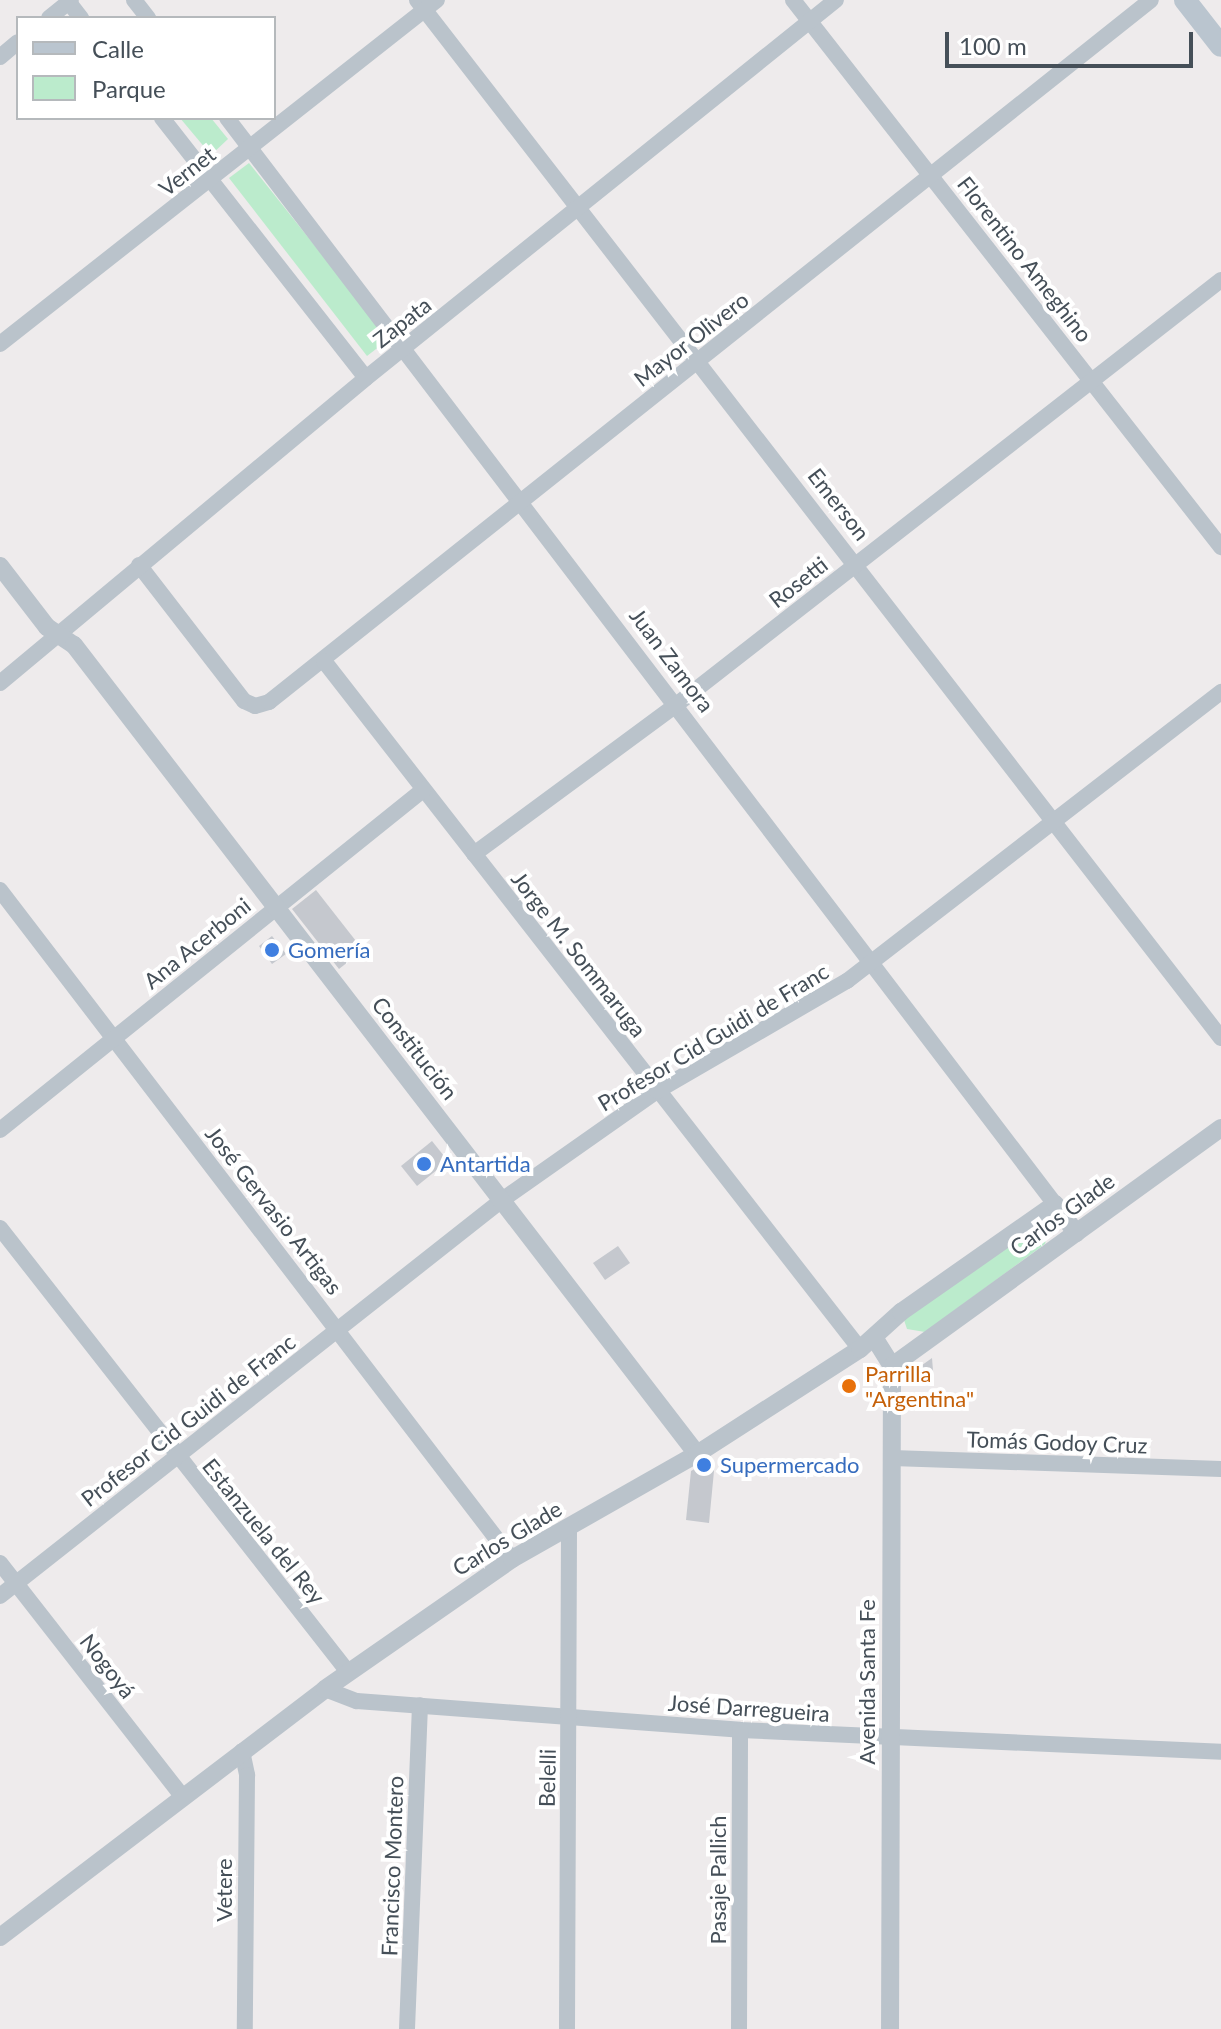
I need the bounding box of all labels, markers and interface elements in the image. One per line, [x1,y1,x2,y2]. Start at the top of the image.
legend [16,16,276,120]
scale bar [949,16,1197,66]
text: 100 m [959,31,1027,60]
text: Calle [92,34,144,63]
text: Parque [92,74,166,103]
street label: Vernet [153,141,221,201]
street label: Florentino Ameghino [952,171,1098,347]
street label: Mayor Olivero [628,286,754,392]
street label: Zapata [368,291,436,353]
street label: Emerson [803,463,875,545]
street label: Rosetti [763,551,833,613]
street label: Juan Zamora [624,603,720,717]
street label: Jorge M. Sommaruga [506,866,652,1042]
street label: Ana Acerboni [138,892,256,994]
place label: Gomería [288,937,370,963]
marker: Gomería [263,941,281,959]
street label: Profesor Cid Guidi de Franc [593,958,833,1116]
street label: Constitución [367,991,463,1105]
street label: José Gervasio Artigas [200,1120,348,1300]
place label: Antartida [440,1151,531,1177]
marker: Antartida [415,1155,433,1173]
street label: Carlos Glade [1005,1167,1119,1261]
street label: Profesor Cid Guidi de Franc [76,1328,300,1512]
place label: Parrilla "Argentina" [865,1360,974,1412]
marker: Parrilla "Argentina" [840,1377,858,1395]
street label: Tomás Godoy Cruz [966,1426,1148,1458]
place label: Supermercado [720,1452,859,1478]
street label: Estanzuela del Rey [197,1453,331,1609]
marker: Supermercado [695,1456,713,1474]
street label: Carlos Glade [448,1495,566,1581]
street label: Avenida Santa Fe [854,1599,880,1765]
street label: Nogoyá [75,1629,141,1703]
street label: José Darregueira [667,1689,831,1727]
street label: Belelli [533,1749,561,1807]
street label: Francisco Montero [376,1775,408,1957]
street label: Pasaje Pallich [705,1815,731,1945]
street label: Vetere [211,1858,237,1922]

